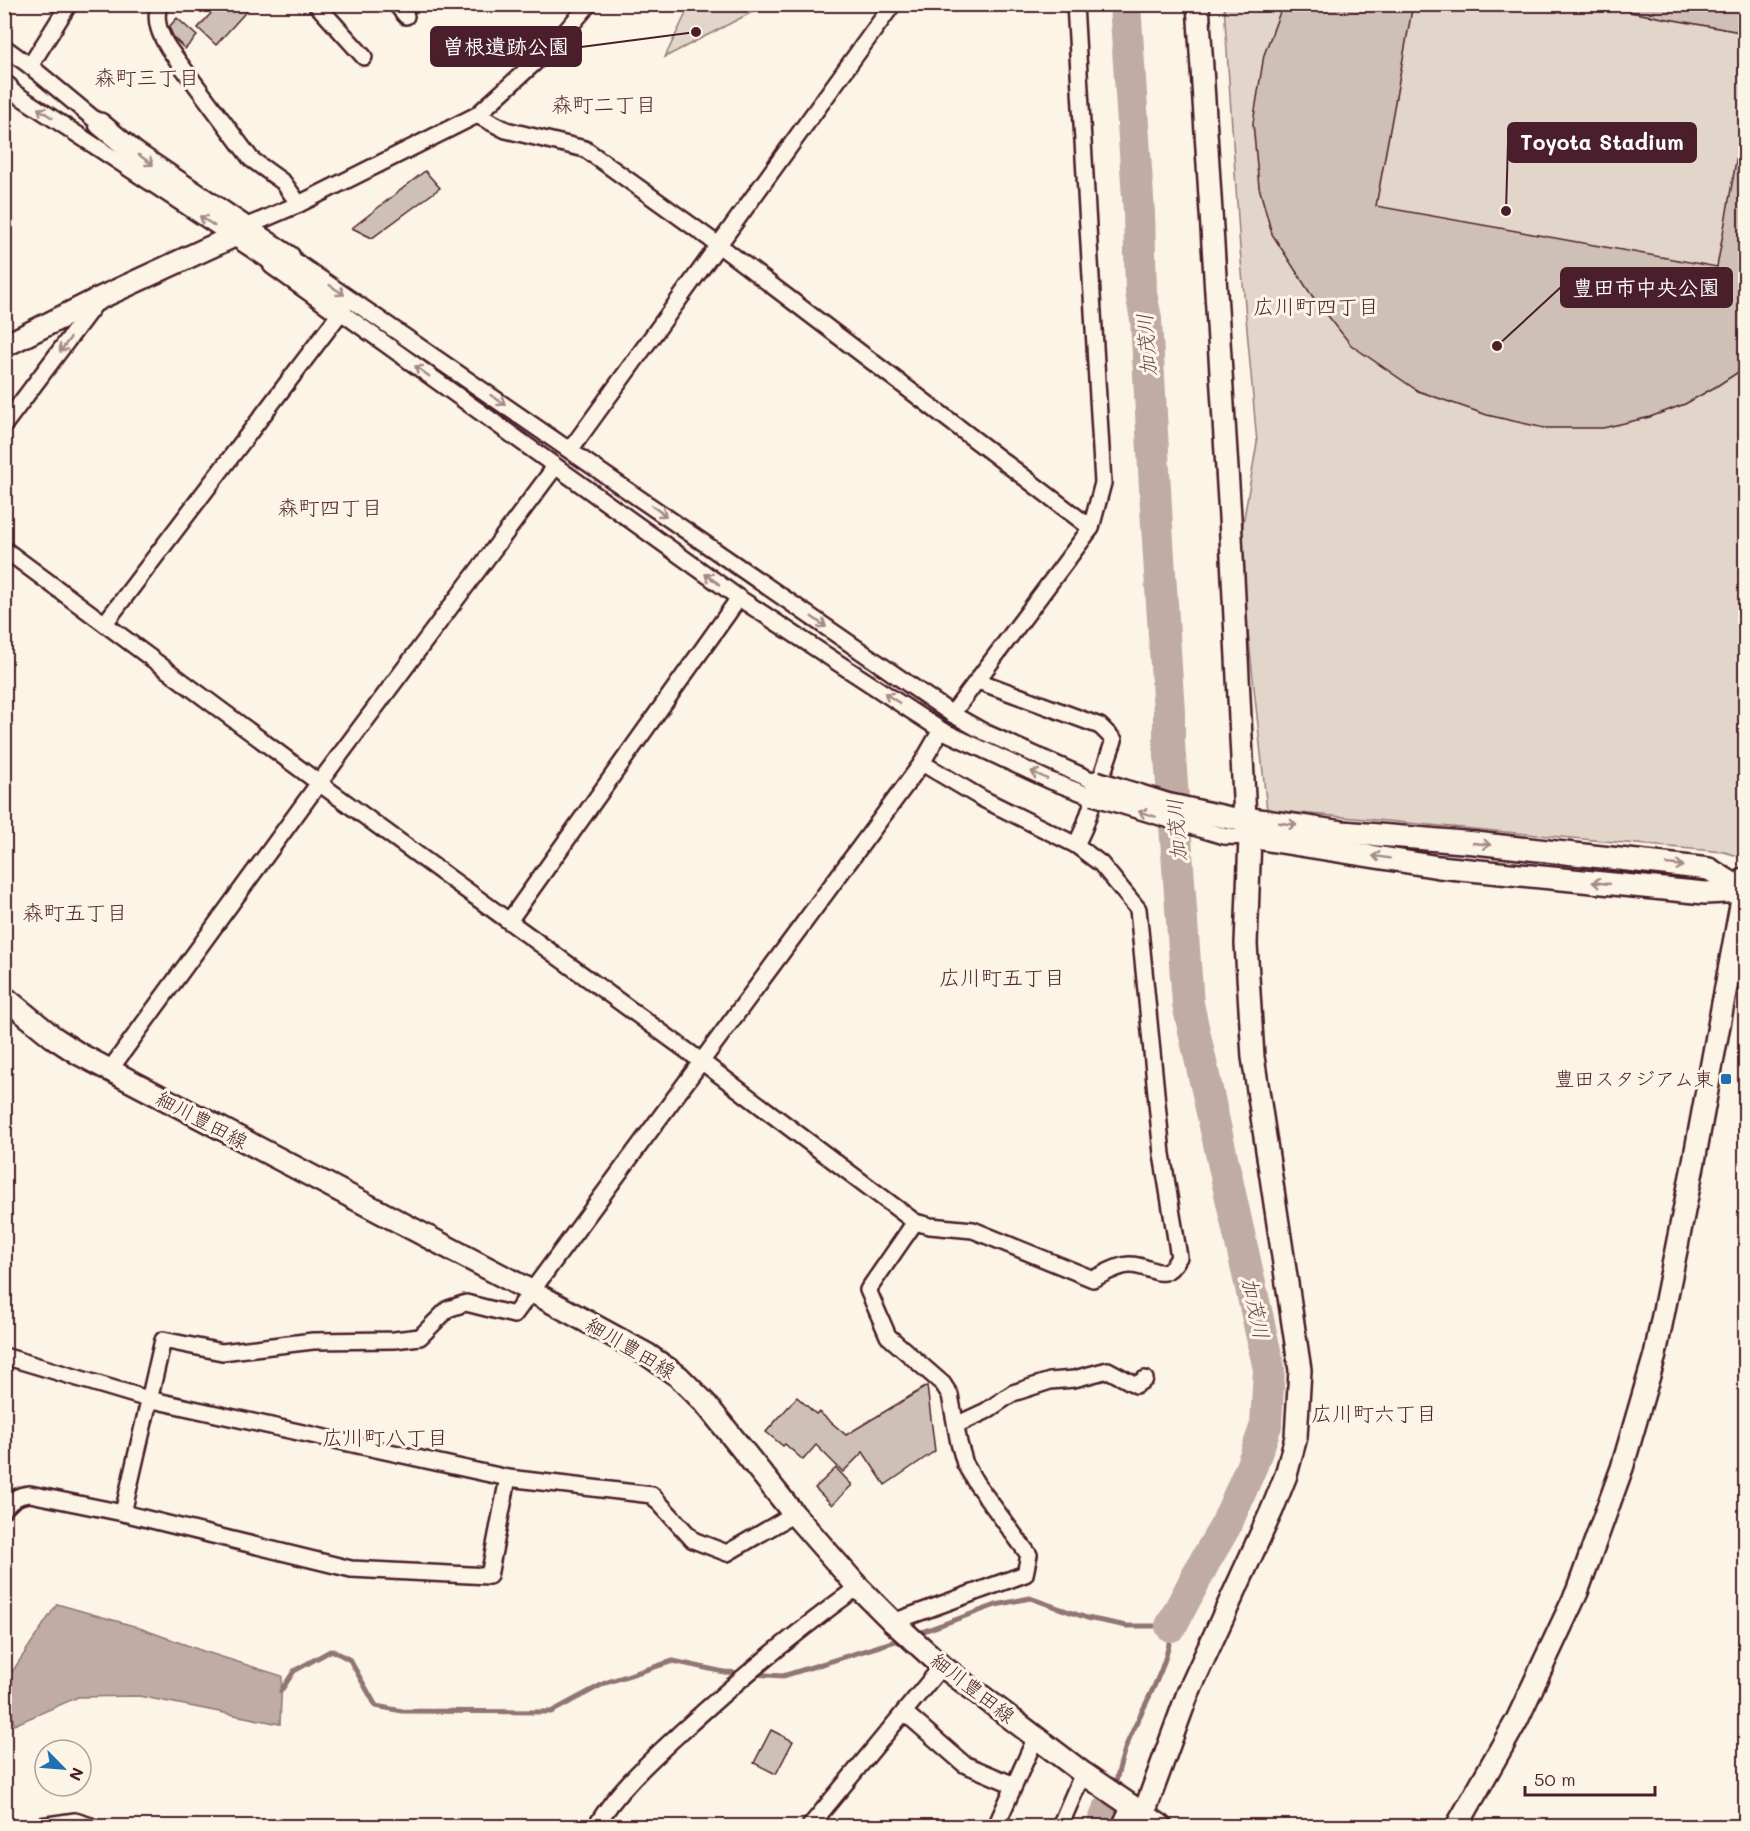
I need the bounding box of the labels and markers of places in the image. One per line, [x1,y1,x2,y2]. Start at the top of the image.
callout: 曽根遺跡公園 [431,27,581,66]
callout: Toyota Stadium [1508,123,1696,162]
callout: 豊田市中央公園 [1561,268,1732,307]
place label: 豊田スタジアム東 [1554,1065,1714,1091]
marker: 豊田スタジアム東 [1719,1072,1733,1086]

